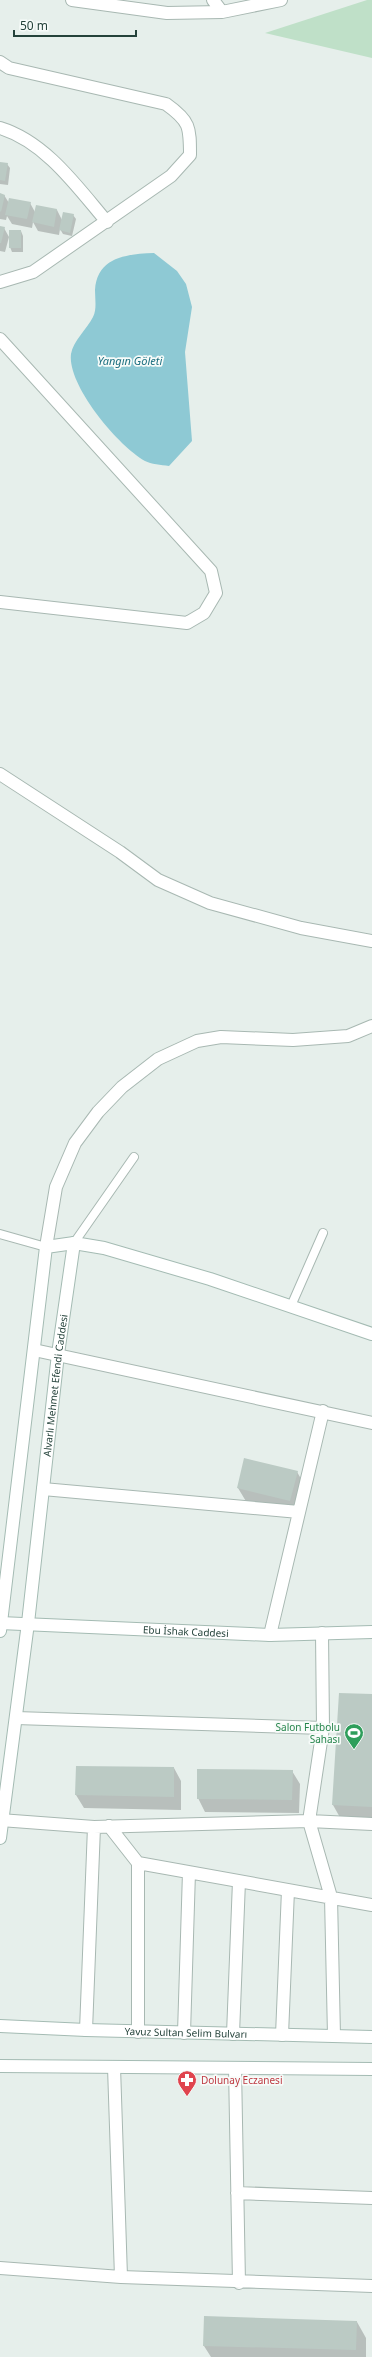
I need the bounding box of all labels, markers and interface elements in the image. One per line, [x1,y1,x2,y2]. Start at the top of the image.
scale bar [14,12,136,38]
text: 50 m [20,17,48,34]
water label: Yangın Göleti [98,353,162,368]
street label: Alvarlı Mehmet Efendi Caddesi [40,1313,71,1457]
street label: Ebu İshak Caddesi [143,1622,229,1640]
place label: Salon Futbolu Sahası [276,1720,340,1746]
sports icon: Salon Futbolu Sahası [343,1722,365,1750]
street label: Yavuz Sultan Selim Bulvarı [124,2024,247,2041]
pharmacy icon: Dolunay Eczanesi [176,2069,198,2097]
place label: Dolunay Eczanesi [201,2073,282,2087]

